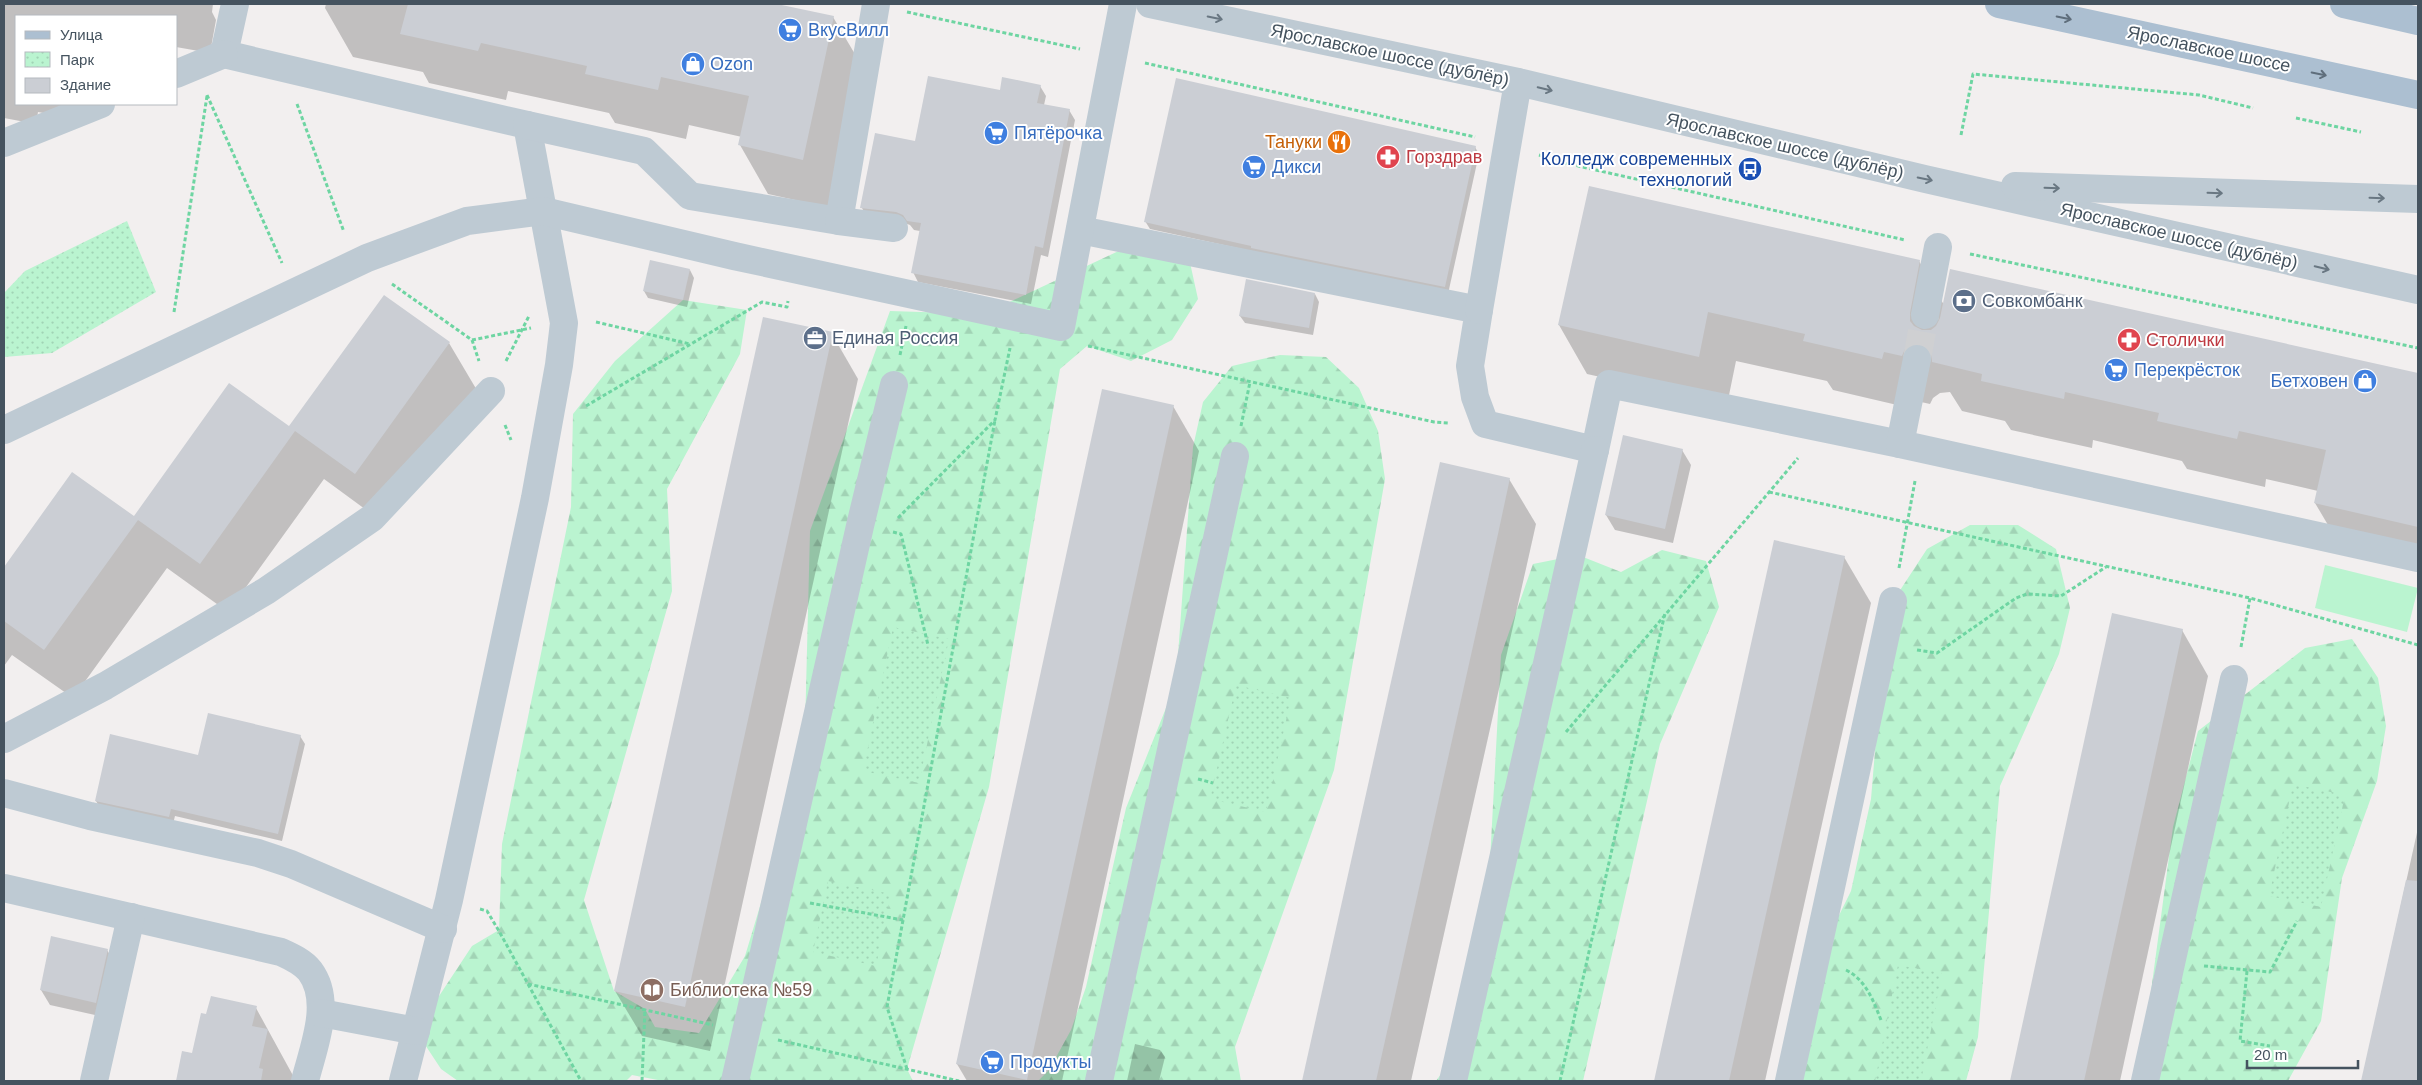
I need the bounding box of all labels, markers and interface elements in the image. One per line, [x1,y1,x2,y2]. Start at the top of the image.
one-way arrow [1207,13,1223,23]
one-way arrow [2055,14,2071,23]
legend [15,15,178,105]
supermarket icon: ВкусВилл [777,17,803,43]
place label: ВкусВилл [808,20,889,40]
street label: Ярославское шоссе (дублёр) [1269,20,1511,90]
street label: Ярославское шоссе [2126,22,2292,76]
text: Улица [60,26,103,43]
text: Парк [60,51,94,68]
shop icon: Ozon [680,51,706,77]
place label: Ozon [710,54,753,74]
one-way arrow [2310,69,2326,79]
text: Здание [60,76,111,93]
one-way arrow [1537,85,1553,94]
street label: Ярославское шоссе (дублёр) [1664,109,1906,183]
supermarket icon: Пятёрочка [983,120,1009,146]
place label: Пятёрочка [1014,123,1103,143]
restaurant icon: Тануки [1326,129,1352,155]
place label: Тануки [1265,132,1322,152]
pharmacy icon: Горздрав [1375,144,1401,170]
place label: Горздрав [1406,147,1482,167]
place label: Колледж современных технологий [1541,149,1732,190]
supermarket icon: Дикси [1241,154,1267,180]
bus stop icon: Колледж современных технологий [1737,156,1763,182]
place label: Дикси [1272,157,1321,177]
one-way arrow [1916,175,1932,184]
one-way arrow [2044,183,2060,192]
one-way arrow [2207,188,2223,197]
one-way arrow [2369,193,2385,202]
street label: Ярославское шоссе (дублёр) [2058,199,2300,273]
one-way arrow [2314,264,2330,273]
bank icon: Совкомбанк [1951,288,1977,314]
place label: Совкомбанк [1982,291,2083,311]
office icon: Единая Россия [802,325,828,351]
pharmacy icon: Столички [2116,327,2142,353]
place label: Единая Россия [832,328,958,348]
place label: Столички [2146,330,2225,350]
supermarket icon: Перекрёсток [2103,357,2129,383]
place label: Перекрёсток [2134,360,2240,380]
shop icon: Бетховен [2352,368,2378,394]
place label: Бетховен [2270,371,2348,391]
library icon: Библиотека №59 [639,977,665,1003]
place label: Библиотека №59 [670,980,812,1000]
scale bar [2247,1038,2358,1070]
text: 20 m [2254,1046,2287,1063]
supermarket icon: Продукты [979,1049,1005,1075]
place label: Продукты [1010,1052,1091,1072]

